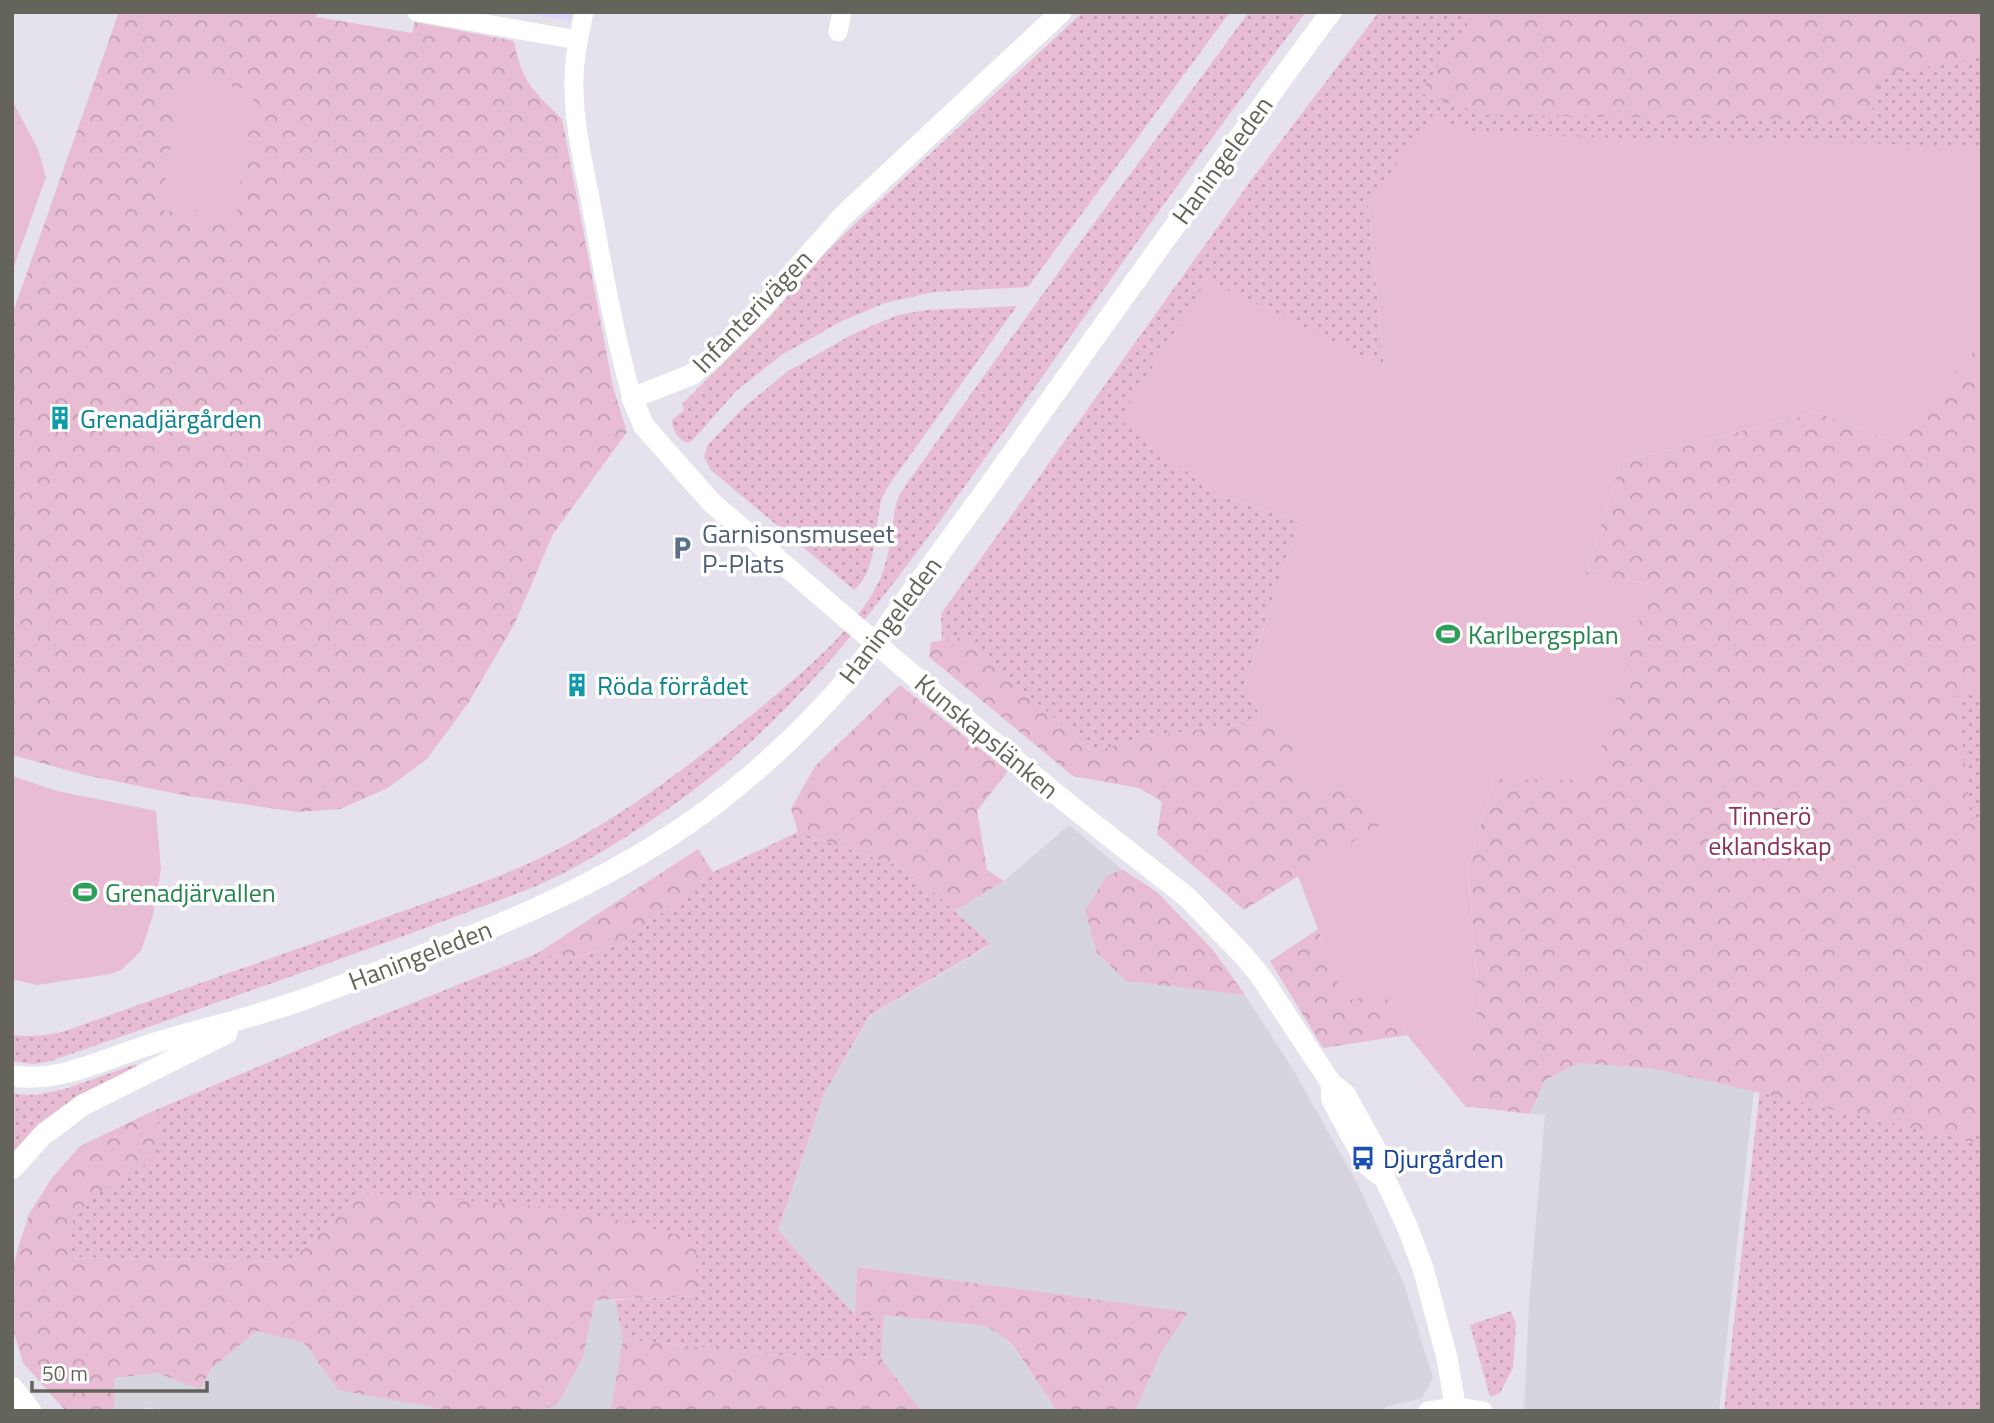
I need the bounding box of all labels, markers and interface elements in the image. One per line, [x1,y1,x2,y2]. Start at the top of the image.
street label: Haningeleden [1162,88,1282,232]
street label: Infanterivägen [683,240,821,382]
place label: Grenadjärgården [80,399,262,438]
building icon: Grenadjärgården [46,404,74,432]
place label: Garnisonsmuseet P-Plats [702,514,895,583]
parking icon: Garnisonsmuseet P-Plats [668,534,696,562]
street label: Haningeleden [829,548,951,692]
place label: Karlbergsplan [1468,615,1619,654]
sports icon: Karlbergsplan [1434,620,1462,648]
street label: Kunskapslänken [906,664,1068,808]
place label: Röda förrådet [597,666,748,705]
building icon: Röda förrådet [563,671,591,699]
park label: Tinnerö eklandskap [1708,796,1832,865]
place label: Grenadjärvallen [105,873,276,912]
sports icon: Grenadjärvallen [71,878,99,906]
street label: Haningeleden [343,910,497,1000]
place label: Djurgården [1383,1139,1504,1178]
bus stop icon: Djurgården [1349,1144,1377,1172]
scale bar [32,1350,206,1394]
text: 50 m [42,1357,88,1389]

